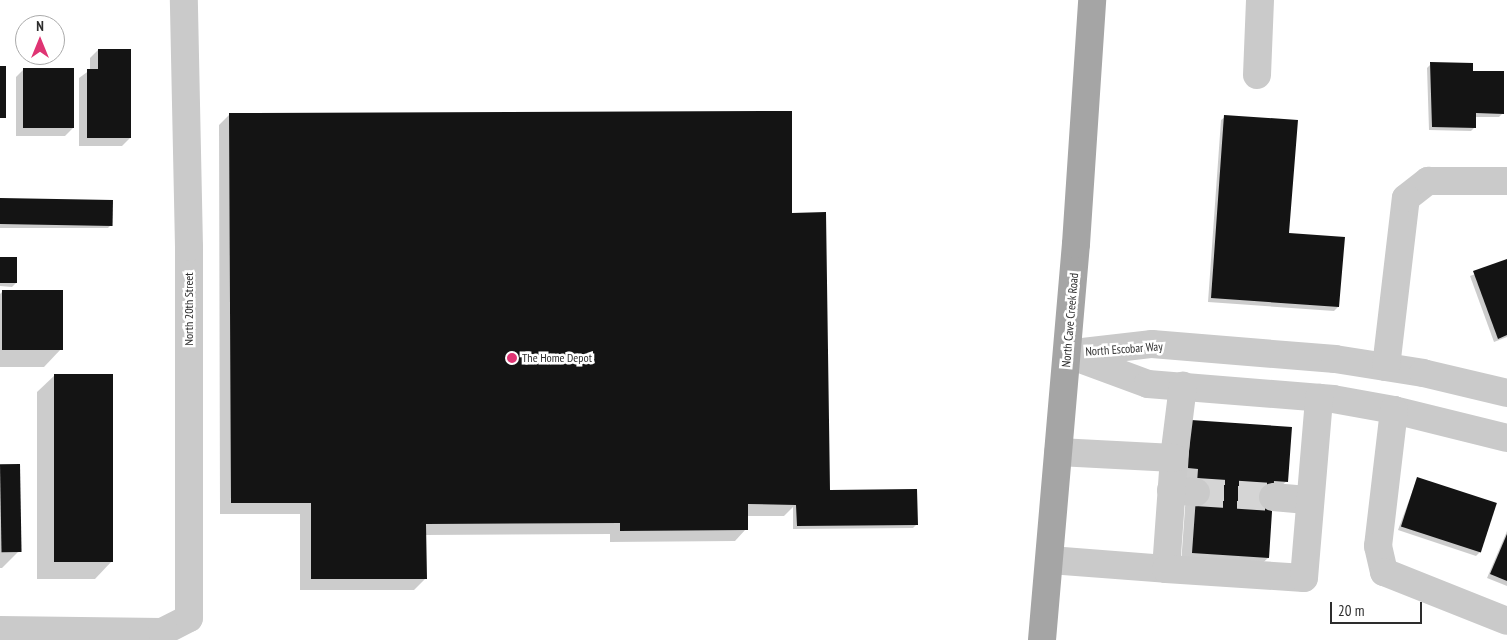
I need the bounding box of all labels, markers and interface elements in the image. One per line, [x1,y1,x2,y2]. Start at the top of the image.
north arrow [15,15,65,65]
text: N [36,17,44,35]
street label: North 20th Street [182,272,196,346]
street label: North Cave Creek Road [1059,272,1081,368]
street label: North Escobar Way [1085,339,1163,359]
place label: The Home Depot [522,351,592,365]
marker: The Home Depot [506,352,518,364]
scale bar [1332,592,1424,624]
text: 20 m [1338,601,1364,620]

